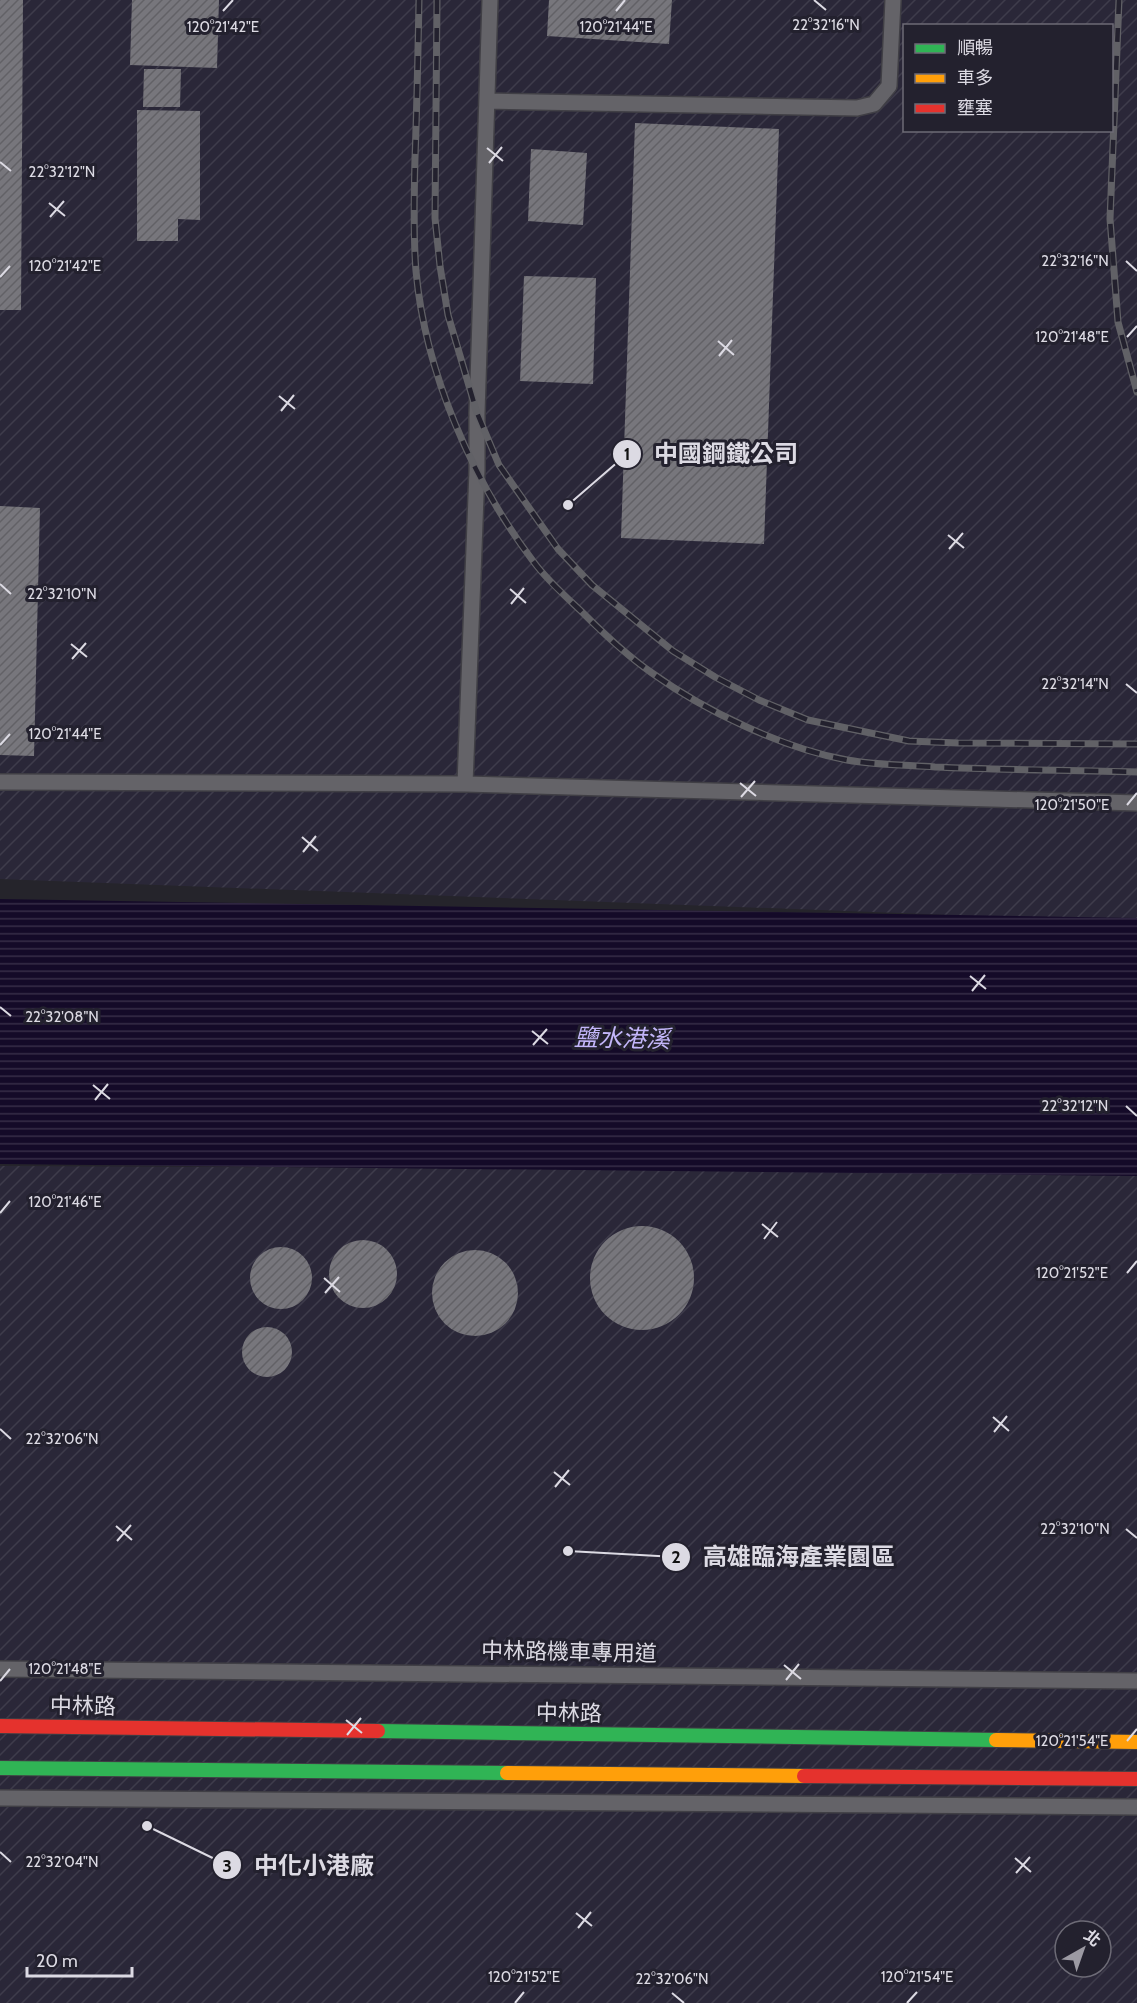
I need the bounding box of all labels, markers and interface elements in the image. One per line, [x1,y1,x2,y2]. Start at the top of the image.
text: 22°32'16"N [792,16,860,34]
text: 120°21'42"E [187,18,259,36]
text: 120°21'44"E [580,18,652,36]
legend [903,24,1113,132]
text: 順暢 [957,37,993,59]
text: 車多 [957,67,993,89]
text: 壅塞 [957,97,993,119]
text: 22°32'12"N [29,163,95,181]
text: 22°32'16"N [1041,252,1109,270]
text: 120°21'42"E [29,257,101,275]
text: 120°21'48"E [1035,328,1109,346]
callout: 中國鋼鐵公司 [612,433,810,475]
text: 中國鋼鐵公司 [654,439,798,468]
text: 1 [624,443,630,465]
text: 22°32'10"N [27,585,97,603]
text: 22°32'14"N [1041,675,1109,693]
text: 120°21'44"E [29,725,101,743]
text: 120°21'50"E [1035,796,1109,814]
text: 22°32'08"N [25,1008,99,1026]
water label: 鹽水港溪 [574,1023,673,1053]
text: 22°32'12"N [1042,1097,1108,1115]
text: 120°21'46"E [29,1193,101,1211]
text: 120°21'52"E [1036,1264,1108,1282]
text: 22°32'06"N [25,1430,99,1448]
text: 22°32'10"N [1040,1520,1110,1538]
callout: 高雄臨海產業園區 [661,1536,907,1578]
text: 高雄臨海產業園區 [703,1542,895,1571]
text: 2 [671,1546,681,1568]
street label: 中林路機車專用道 [481,1637,657,1667]
text: 120°21'48"E [28,1660,102,1678]
street label: 中林路 [50,1692,116,1720]
street label: 中林路 [536,1699,602,1727]
text: 120°21'54"E [1036,1732,1108,1750]
callout: 中化小港廠 [212,1844,386,1886]
text: 中化小港廠 [254,1851,374,1880]
text: 22°32'04"N [26,1853,99,1871]
text: 3 [222,1855,232,1877]
north arrow [1053,1919,1113,1979]
text: 北 [1080,1925,1105,1950]
scale bar [27,1940,132,1978]
text: 20 m [36,1950,78,1972]
text: 120°21'52"E [488,1968,560,1986]
text: 120°21'54"E [881,1968,953,1986]
text: 22°32'06"N [635,1970,709,1988]

